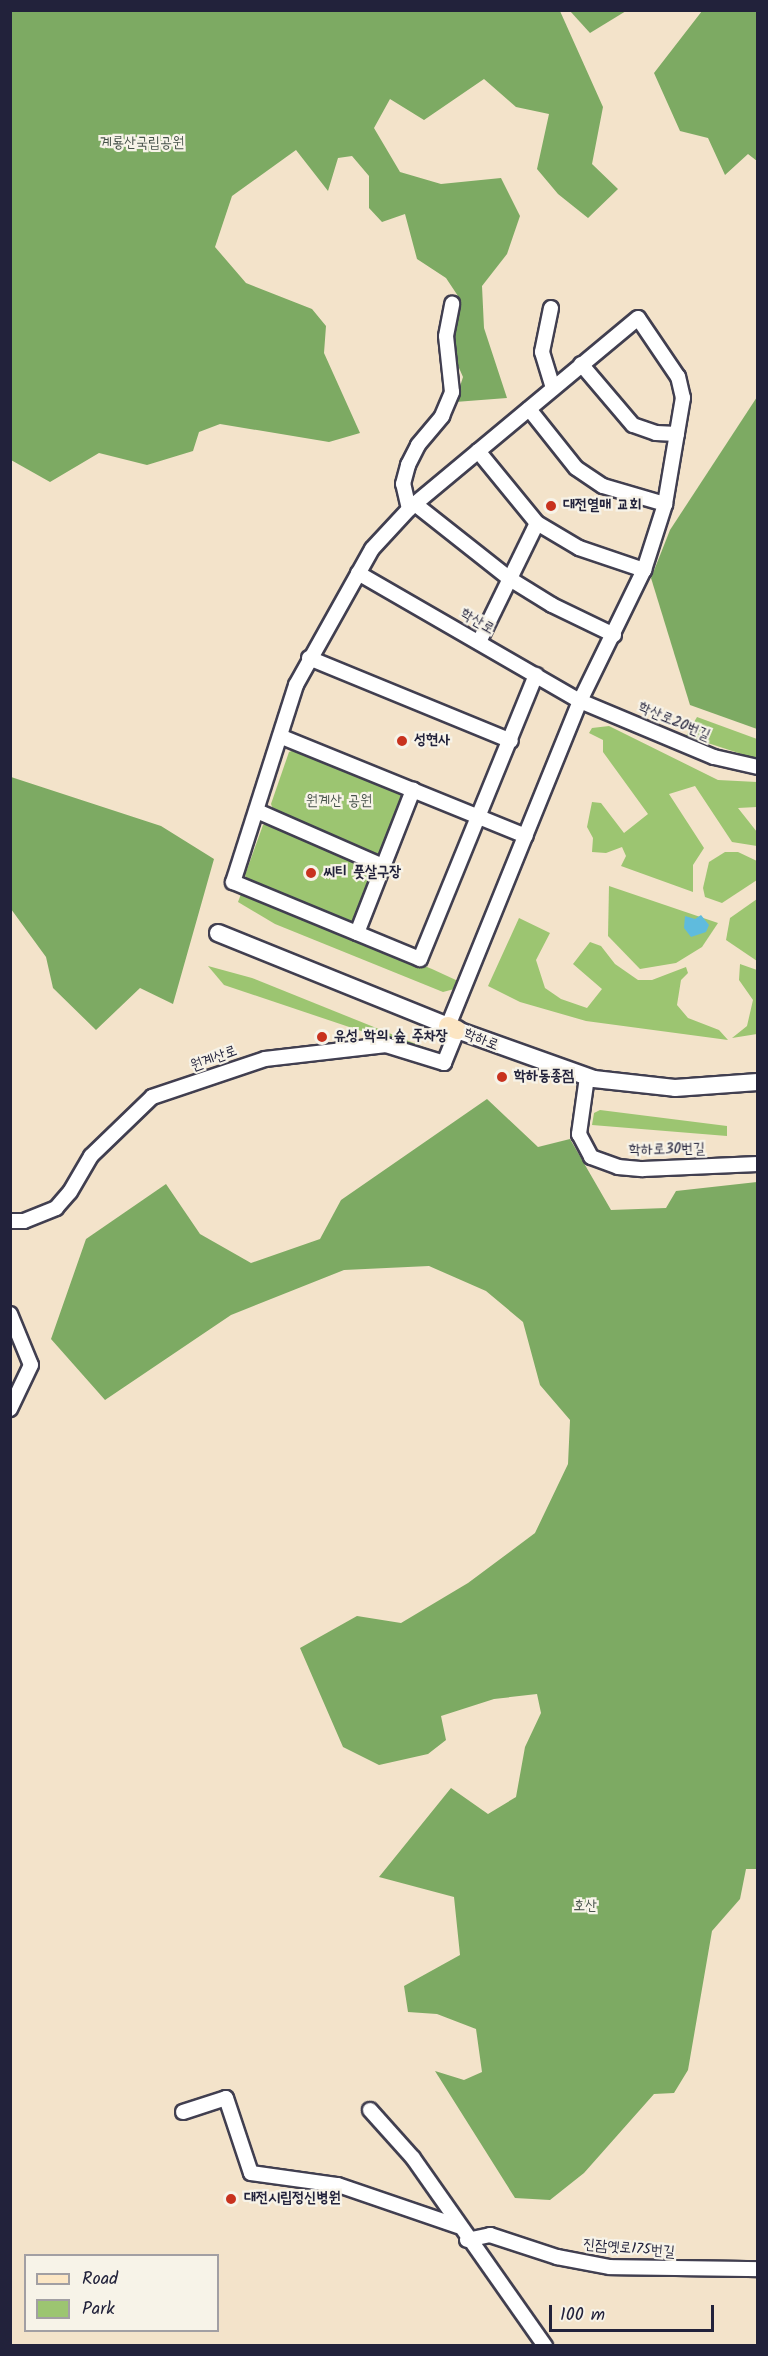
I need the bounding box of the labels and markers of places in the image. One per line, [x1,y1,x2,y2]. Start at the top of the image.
place label: 대전열매 교회 [563,497,641,515]
marker: 대전열매 교회 [544,499,558,513]
place label: 성현사 [414,732,450,750]
marker: 성현사 [395,734,409,748]
place label: 씨티 풋살구장 [323,864,401,882]
marker: 씨티 풋살구장 [304,866,318,880]
place label: 유성 학의 숲 주차장 [334,1028,448,1046]
marker: 유성 학의 숲 주차장 [315,1030,329,1044]
place label: 학하동종점 [514,1068,574,1086]
marker: 학하동종점 [495,1070,509,1084]
marker: 대전시립정신병원 [222,2190,240,2208]
place label: 대전시립정신병원 [244,2190,341,2208]

